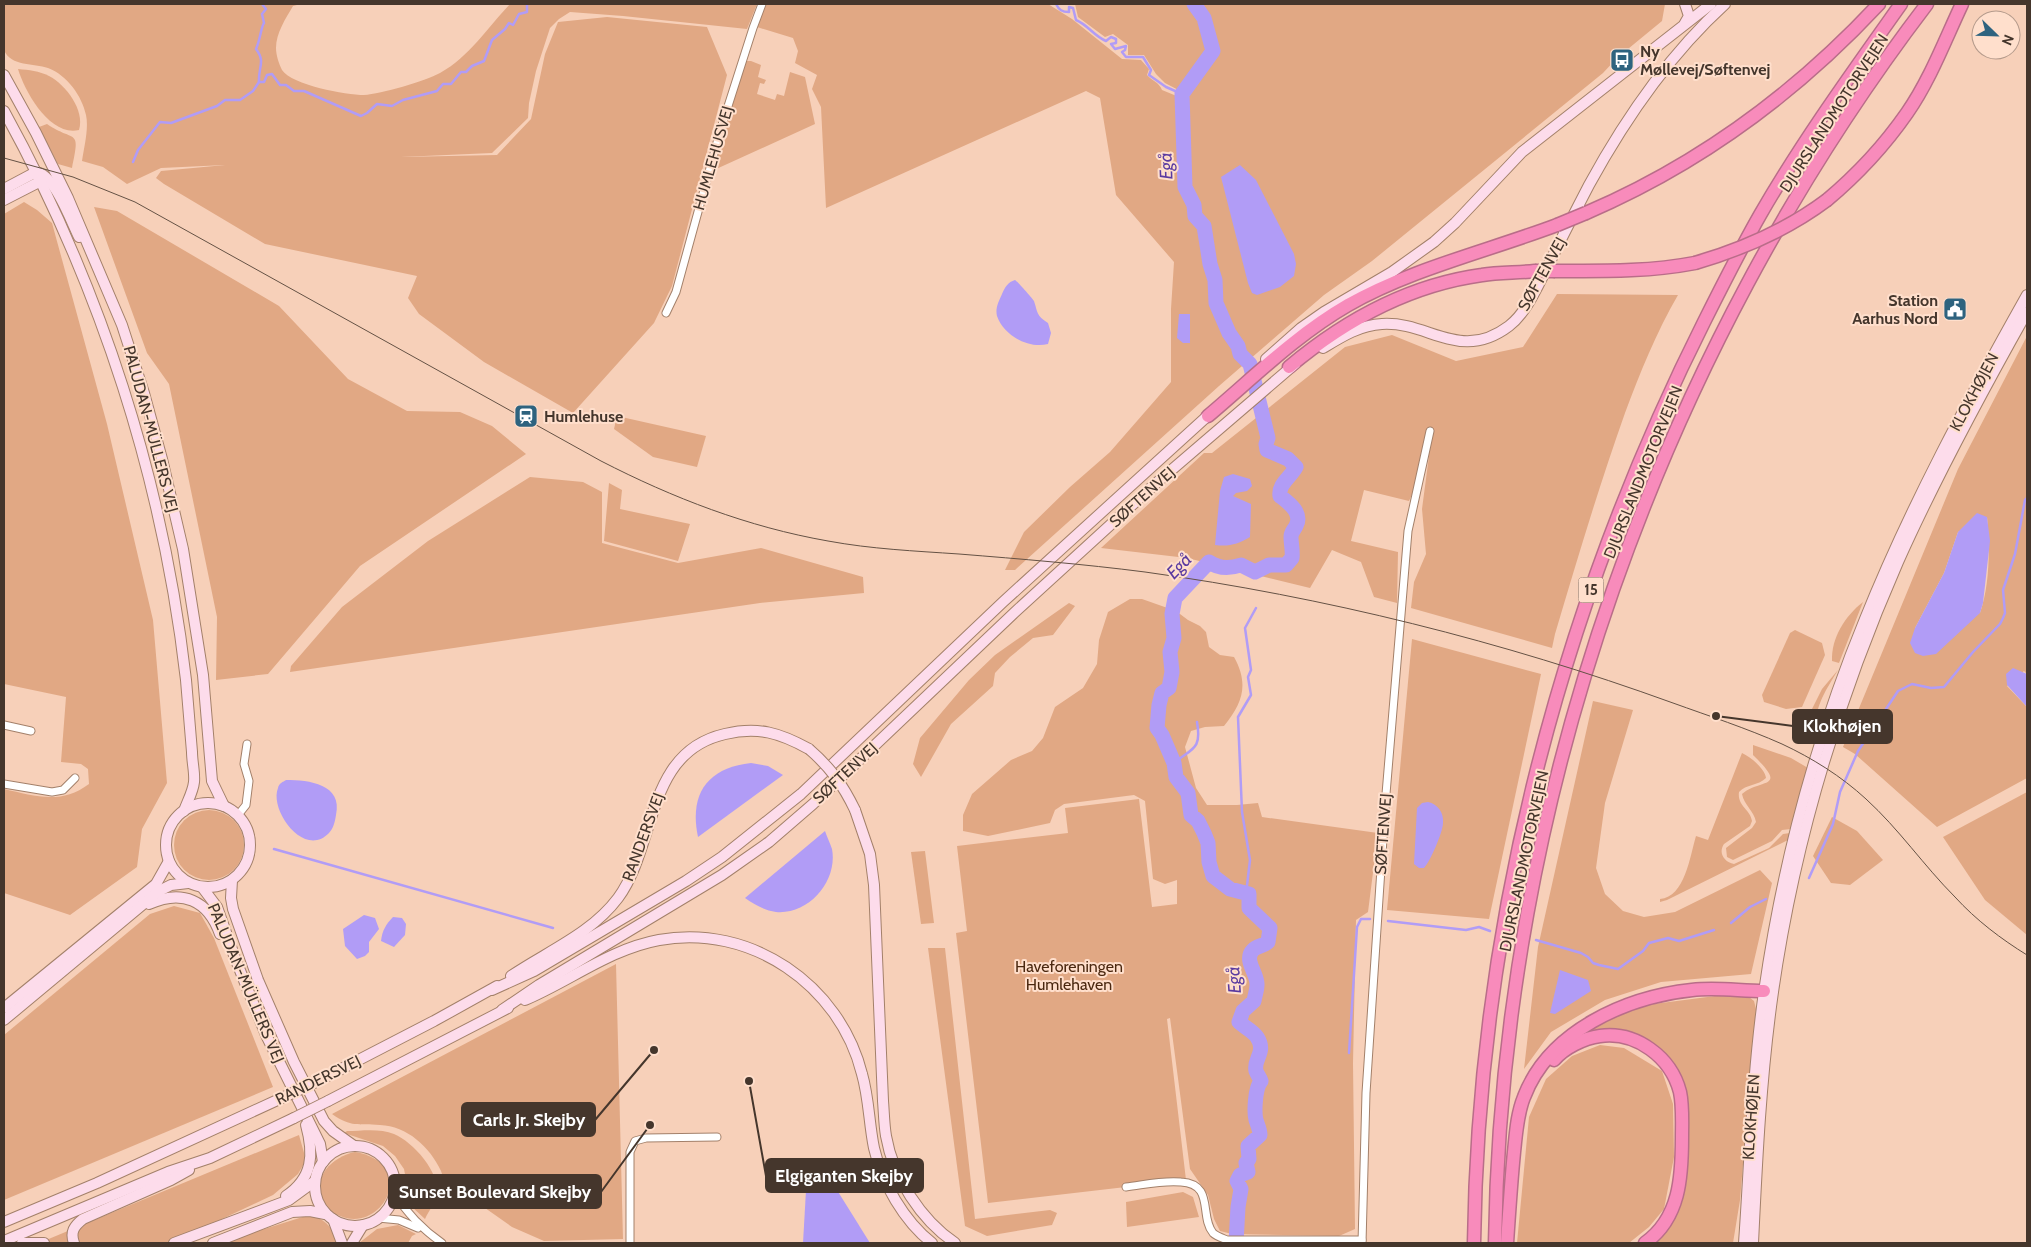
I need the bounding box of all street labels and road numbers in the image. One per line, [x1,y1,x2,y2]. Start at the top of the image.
street label: DJURSLANDMOTORVEJEN [1776,30,1892,196]
street label: HUMLEHUSVEJ [689,104,737,212]
street label: SØFTENVEJ [1514,234,1570,314]
street label: PALUDAN-MÜLLERS VEJ [120,344,182,514]
street label: KLOKHØJEN [1945,350,2003,434]
street label: DJURSLANDMOTORVEJEN [1600,383,1686,561]
street label: SØFTENVEJ [1105,463,1179,531]
road number: 15 [1578,578,1604,602]
street label: SØFTENVEJ [809,738,881,808]
street label: DJURSLANDMOTORVEJEN [1496,769,1552,953]
street label: RANDERSVEJ [618,790,668,884]
street label: SØFTENVEJ [1371,793,1395,875]
street label: PALUDAN-MÜLLERS VEJ [204,900,288,1066]
street label: RANDERSVEJ [272,1051,364,1109]
street label: KLOKHØJEN [1739,1073,1763,1161]

